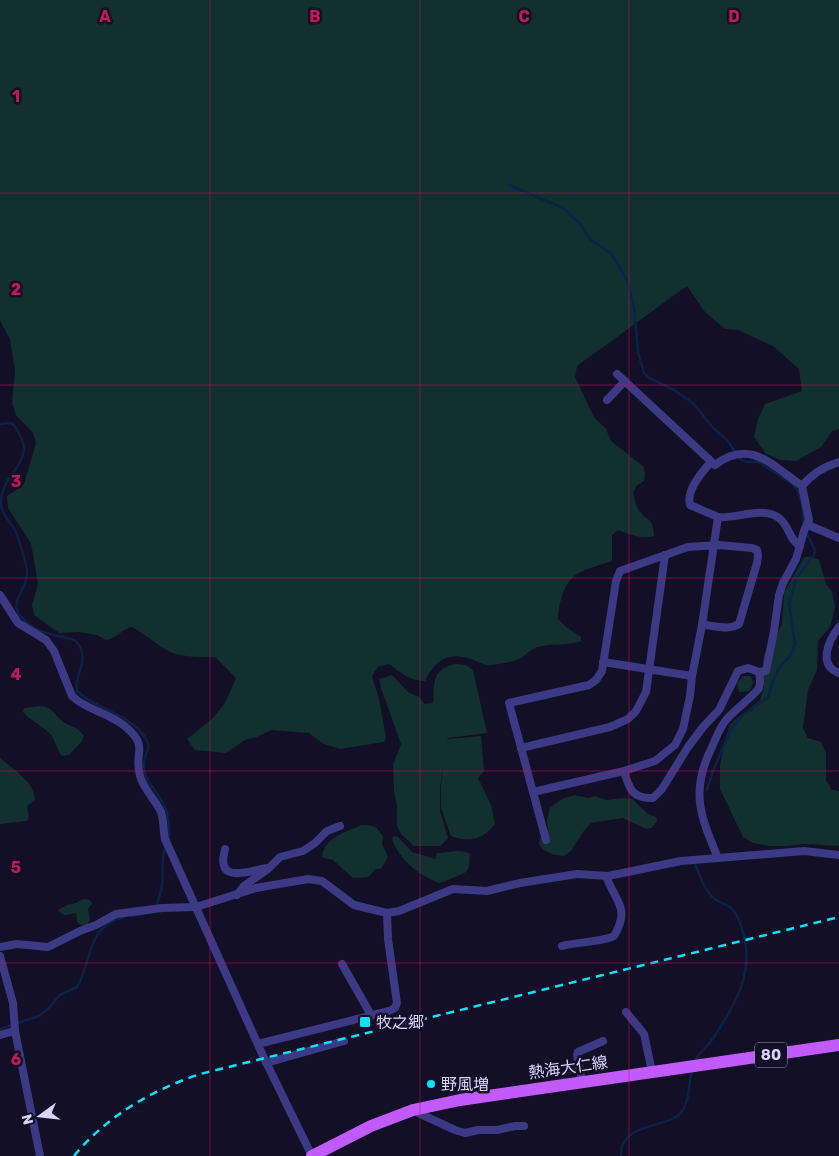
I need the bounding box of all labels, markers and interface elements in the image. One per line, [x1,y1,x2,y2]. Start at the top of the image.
text: A [99,7,111,26]
text: B [309,7,321,26]
text: C [518,7,530,26]
text: D [728,7,740,26]
text: 1 [12,87,20,106]
text: 2 [11,280,21,299]
text: 3 [11,472,21,491]
text: 4 [11,665,22,684]
text: 5 [11,858,21,877]
place label: 牧之郷 [376,1013,424,1032]
marker: 牧之郷 [358,1015,372,1029]
road number: 80 [755,1042,787,1068]
text: 6 [11,1050,21,1069]
street label: 熱海大仁線 [527,1053,609,1082]
place label: 野風増 [441,1075,489,1094]
marker: 野風増 [425,1078,437,1090]
north arrow [15,1091,65,1141]
text: N [18,1112,37,1126]

